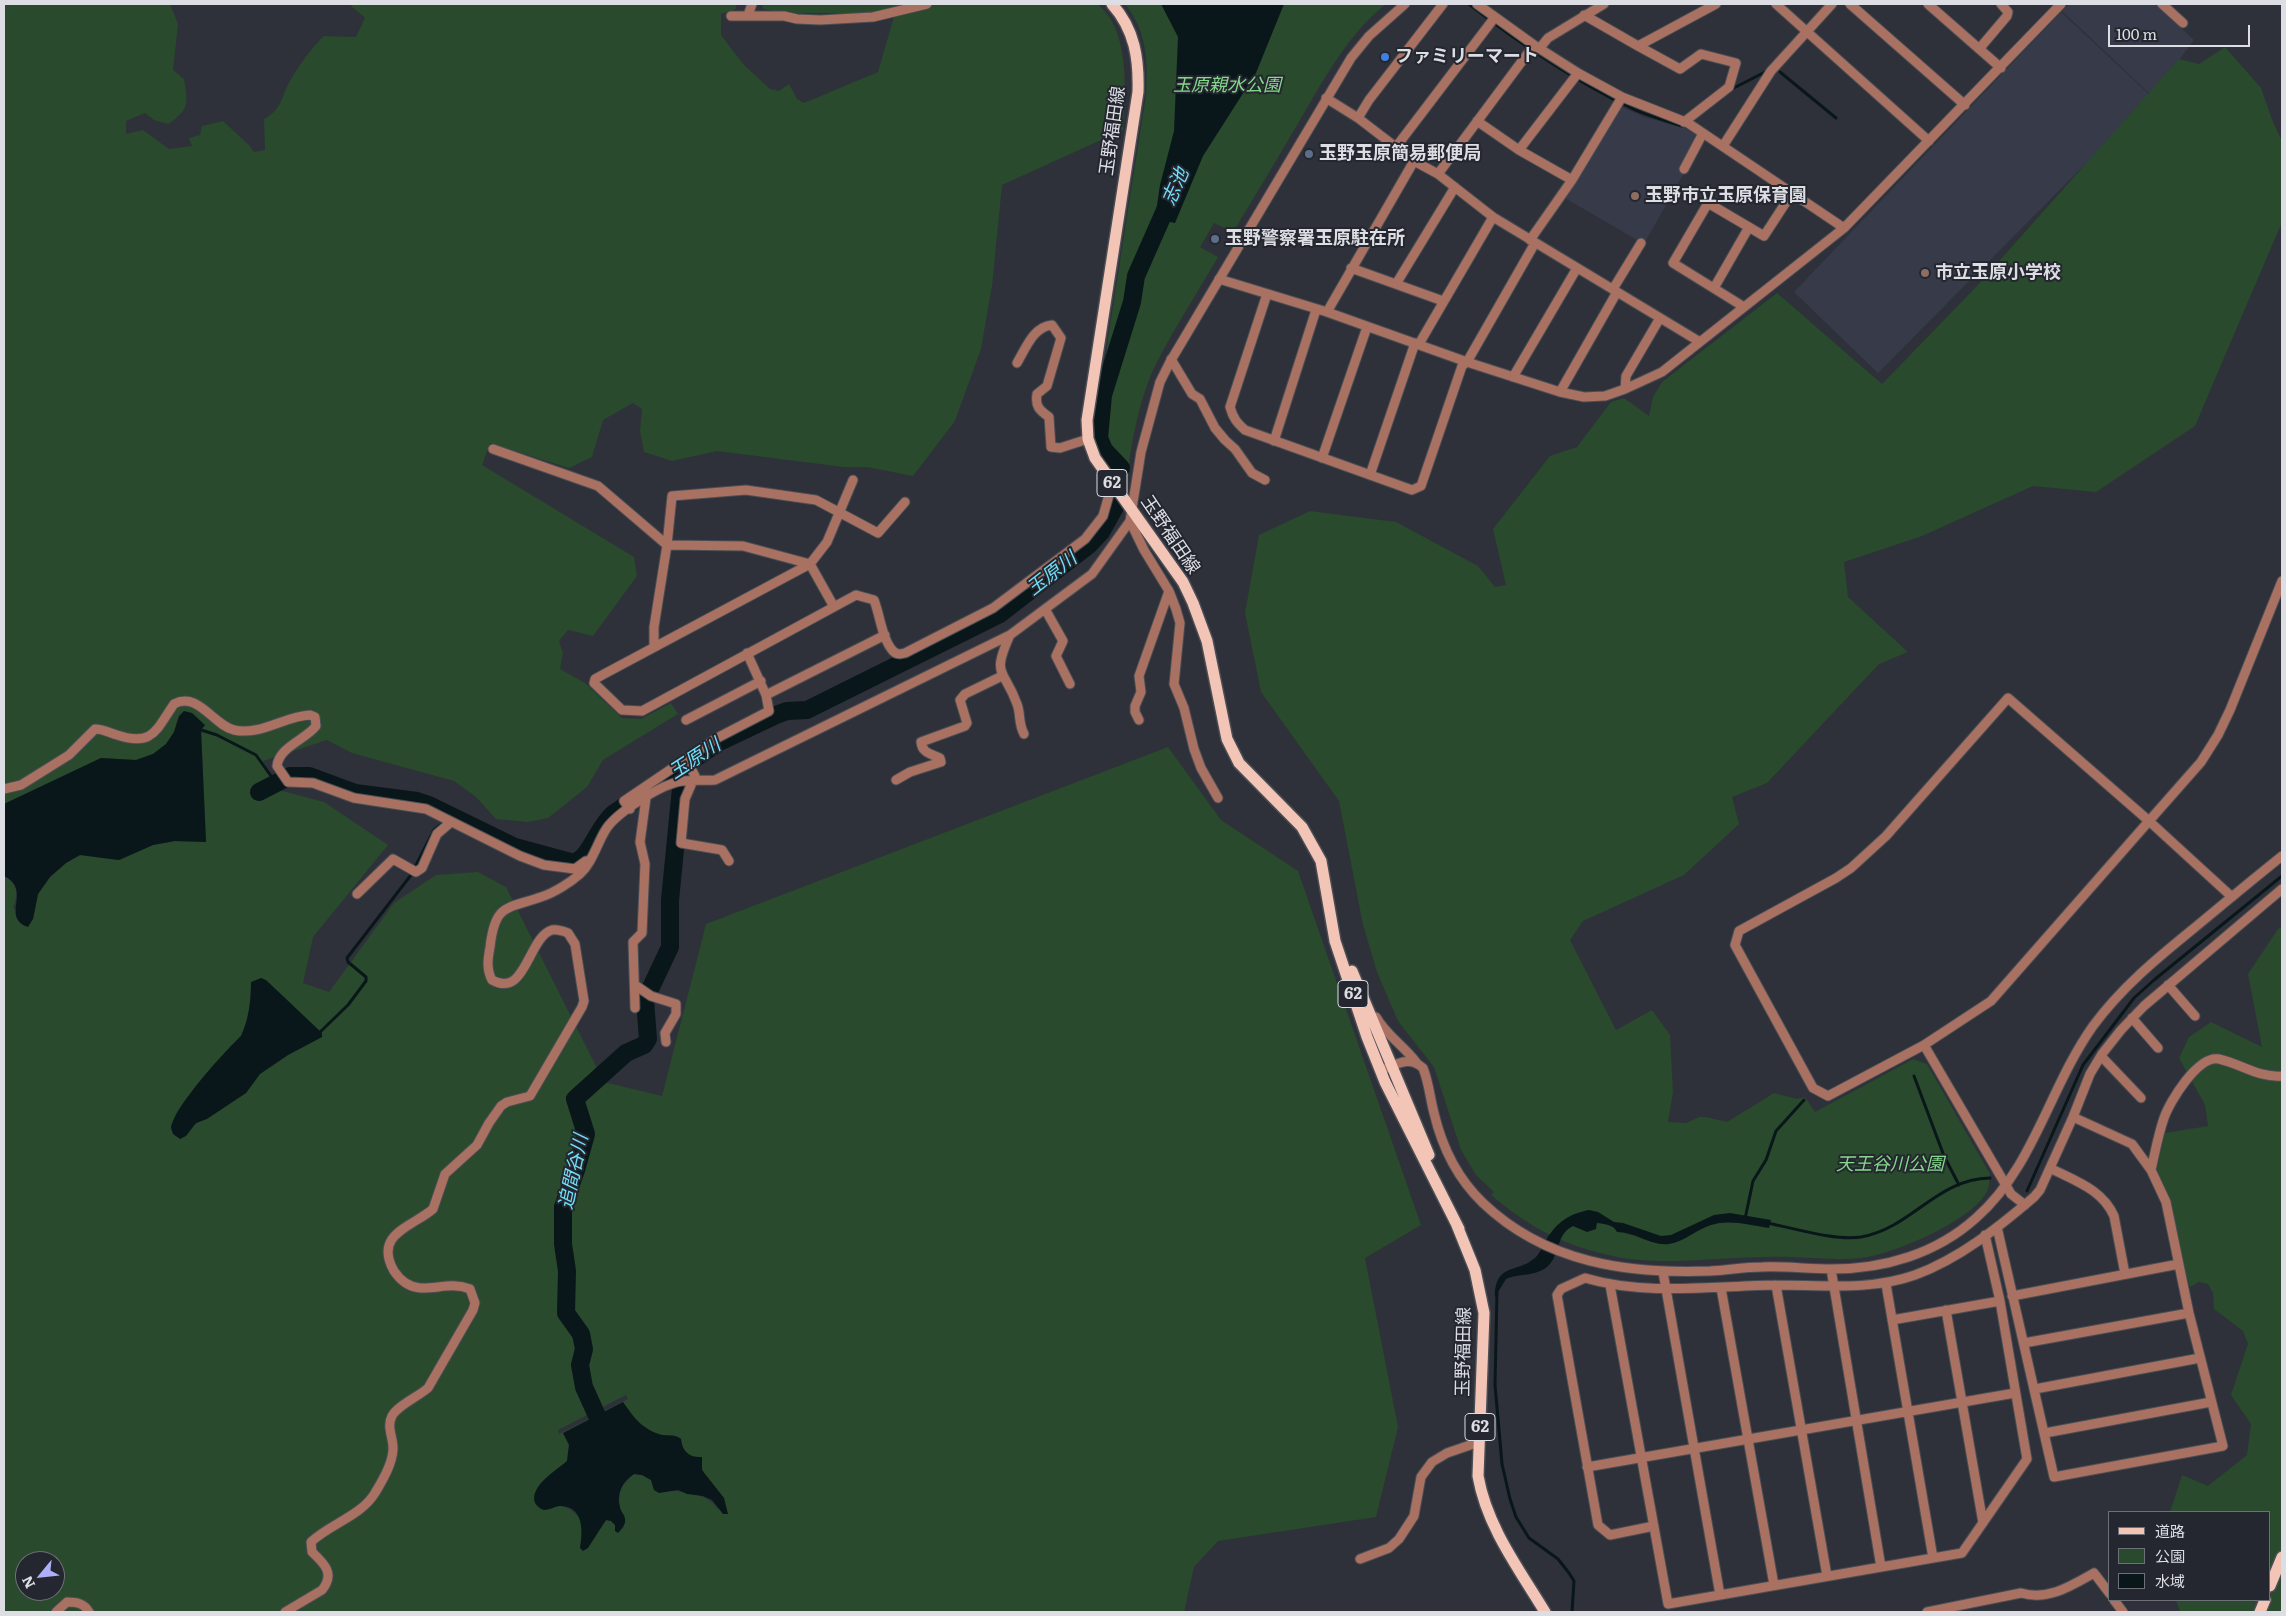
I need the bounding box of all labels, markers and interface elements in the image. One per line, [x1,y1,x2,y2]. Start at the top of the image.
scale bar [2111,15,2254,47]
text: 100 m [2116,22,2157,45]
place label: ファミリーマート [1395,46,1539,68]
marker: ファミリーマート [1379,51,1391,63]
park label: 玉原親水公園 [1173,75,1281,97]
street label: 玉野福田線 [1096,85,1130,177]
place label: 玉野玉原簡易郵便局 [1319,143,1481,165]
marker: 玉野玉原簡易郵便局 [1303,148,1315,160]
water label: 志池 [1158,165,1194,209]
place label: 玉野市立玉原保育園 [1645,185,1807,207]
marker: 玉野市立玉原保育園 [1629,190,1641,202]
place label: 玉野警察署玉原駐在所 [1225,228,1405,250]
marker: 玉野警察署玉原駐在所 [1209,233,1221,245]
place label: 市立玉原小学校 [1935,262,2061,284]
marker: 市立玉原小学校 [1919,267,1931,279]
road number: 62 [1097,469,1127,496]
street label: 玉野福田線 [1136,492,1204,578]
water label: 玉原川 [1023,547,1081,601]
water label: 玉原川 [665,734,725,784]
road number: 62 [1338,981,1368,1008]
water label: 追間谷川 [555,1132,593,1212]
park label: 天王谷川公園 [1836,1154,1944,1176]
street label: 玉野福田線 [1452,1307,1476,1397]
road number: 62 [1465,1414,1495,1440]
legend [2108,1511,2271,1601]
text: 道路 [2155,1519,2185,1542]
text: 公園 [2155,1544,2185,1567]
north arrow [15,1551,65,1601]
text: 水域 [2155,1569,2185,1592]
text: N [16,1573,39,1592]

